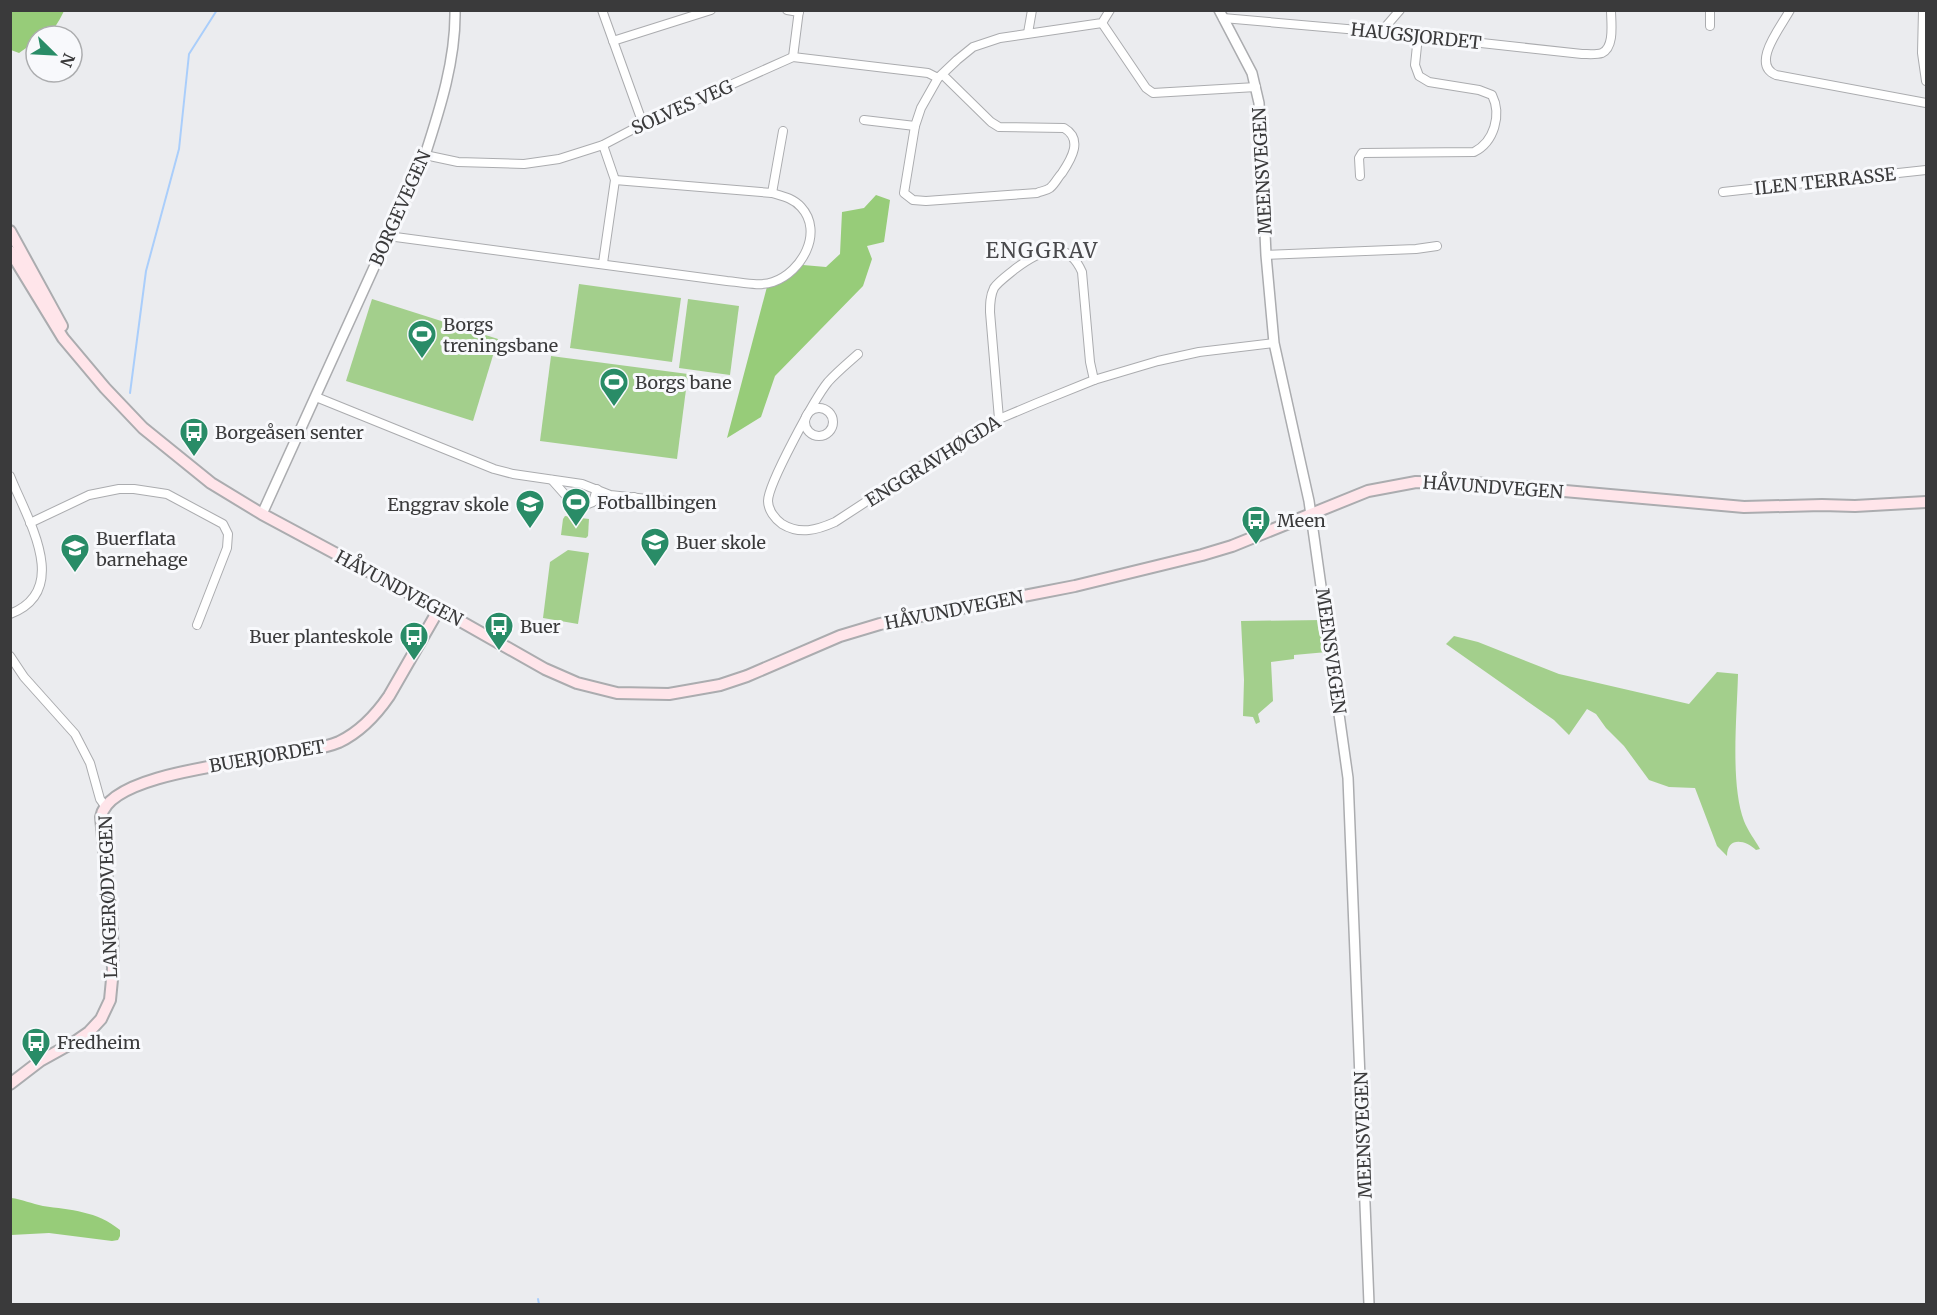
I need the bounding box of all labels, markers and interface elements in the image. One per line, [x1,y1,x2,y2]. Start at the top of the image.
street label: HAUGSJORDET [1350,18,1483,54]
north arrow [24,24,84,84]
text: N [56,50,79,70]
street label: SOLVES VEG [628,74,736,140]
street label: MEENSVEGEN [1247,107,1277,235]
street label: BORGEVEGEN [364,147,436,269]
street label: ILEN TERRASSE [1753,162,1897,200]
district label: ENGGRAV [985,237,1099,264]
place label: Borgs treningsbane [443,313,558,357]
sports icon: Borgs treningsbane [406,318,438,360]
sports icon: Borgs bane [598,366,630,408]
place label: Borgs bane [635,371,732,394]
street label: ENGGRAVHØGDA [861,410,1005,512]
bus stop icon: Borgeåsen senter [178,416,210,458]
place label: Borgeåsen senter [215,421,364,444]
street label: HÅVUNDVEGEN [1422,471,1564,503]
sports icon: Fotballbingen [560,486,592,528]
school or university icon: Enggrav skole [514,488,546,530]
place label: Fotballbingen [597,491,717,514]
place label: Enggrav skole [387,493,509,516]
bus stop icon: Meen [1240,504,1272,546]
place label: Meen [1277,509,1326,532]
school or university icon: Buer skole [639,526,671,568]
place label: Buerflata barnehage [95,527,188,571]
place label: Buer skole [676,531,766,554]
school or university icon: Buerflata barnehage [59,532,91,574]
street label: HÅVUNDVEGEN [331,545,467,631]
street label: HÅVUNDVEGEN [883,585,1025,635]
street label: MEENSVEGEN [1311,586,1351,716]
bus stop icon: Buer [483,610,515,652]
place label: Buer [520,615,561,638]
bus stop icon: Buer planteskole [398,620,430,662]
place label: Buer planteskole [249,625,393,648]
street label: BUERJORDET [207,734,327,778]
street label: LANGERØDVEGEN [94,815,122,979]
bus stop icon: Fredheim [20,1026,52,1068]
place label: Fredheim [57,1031,141,1054]
street label: MEENSVEGEN [1349,1071,1377,1199]

